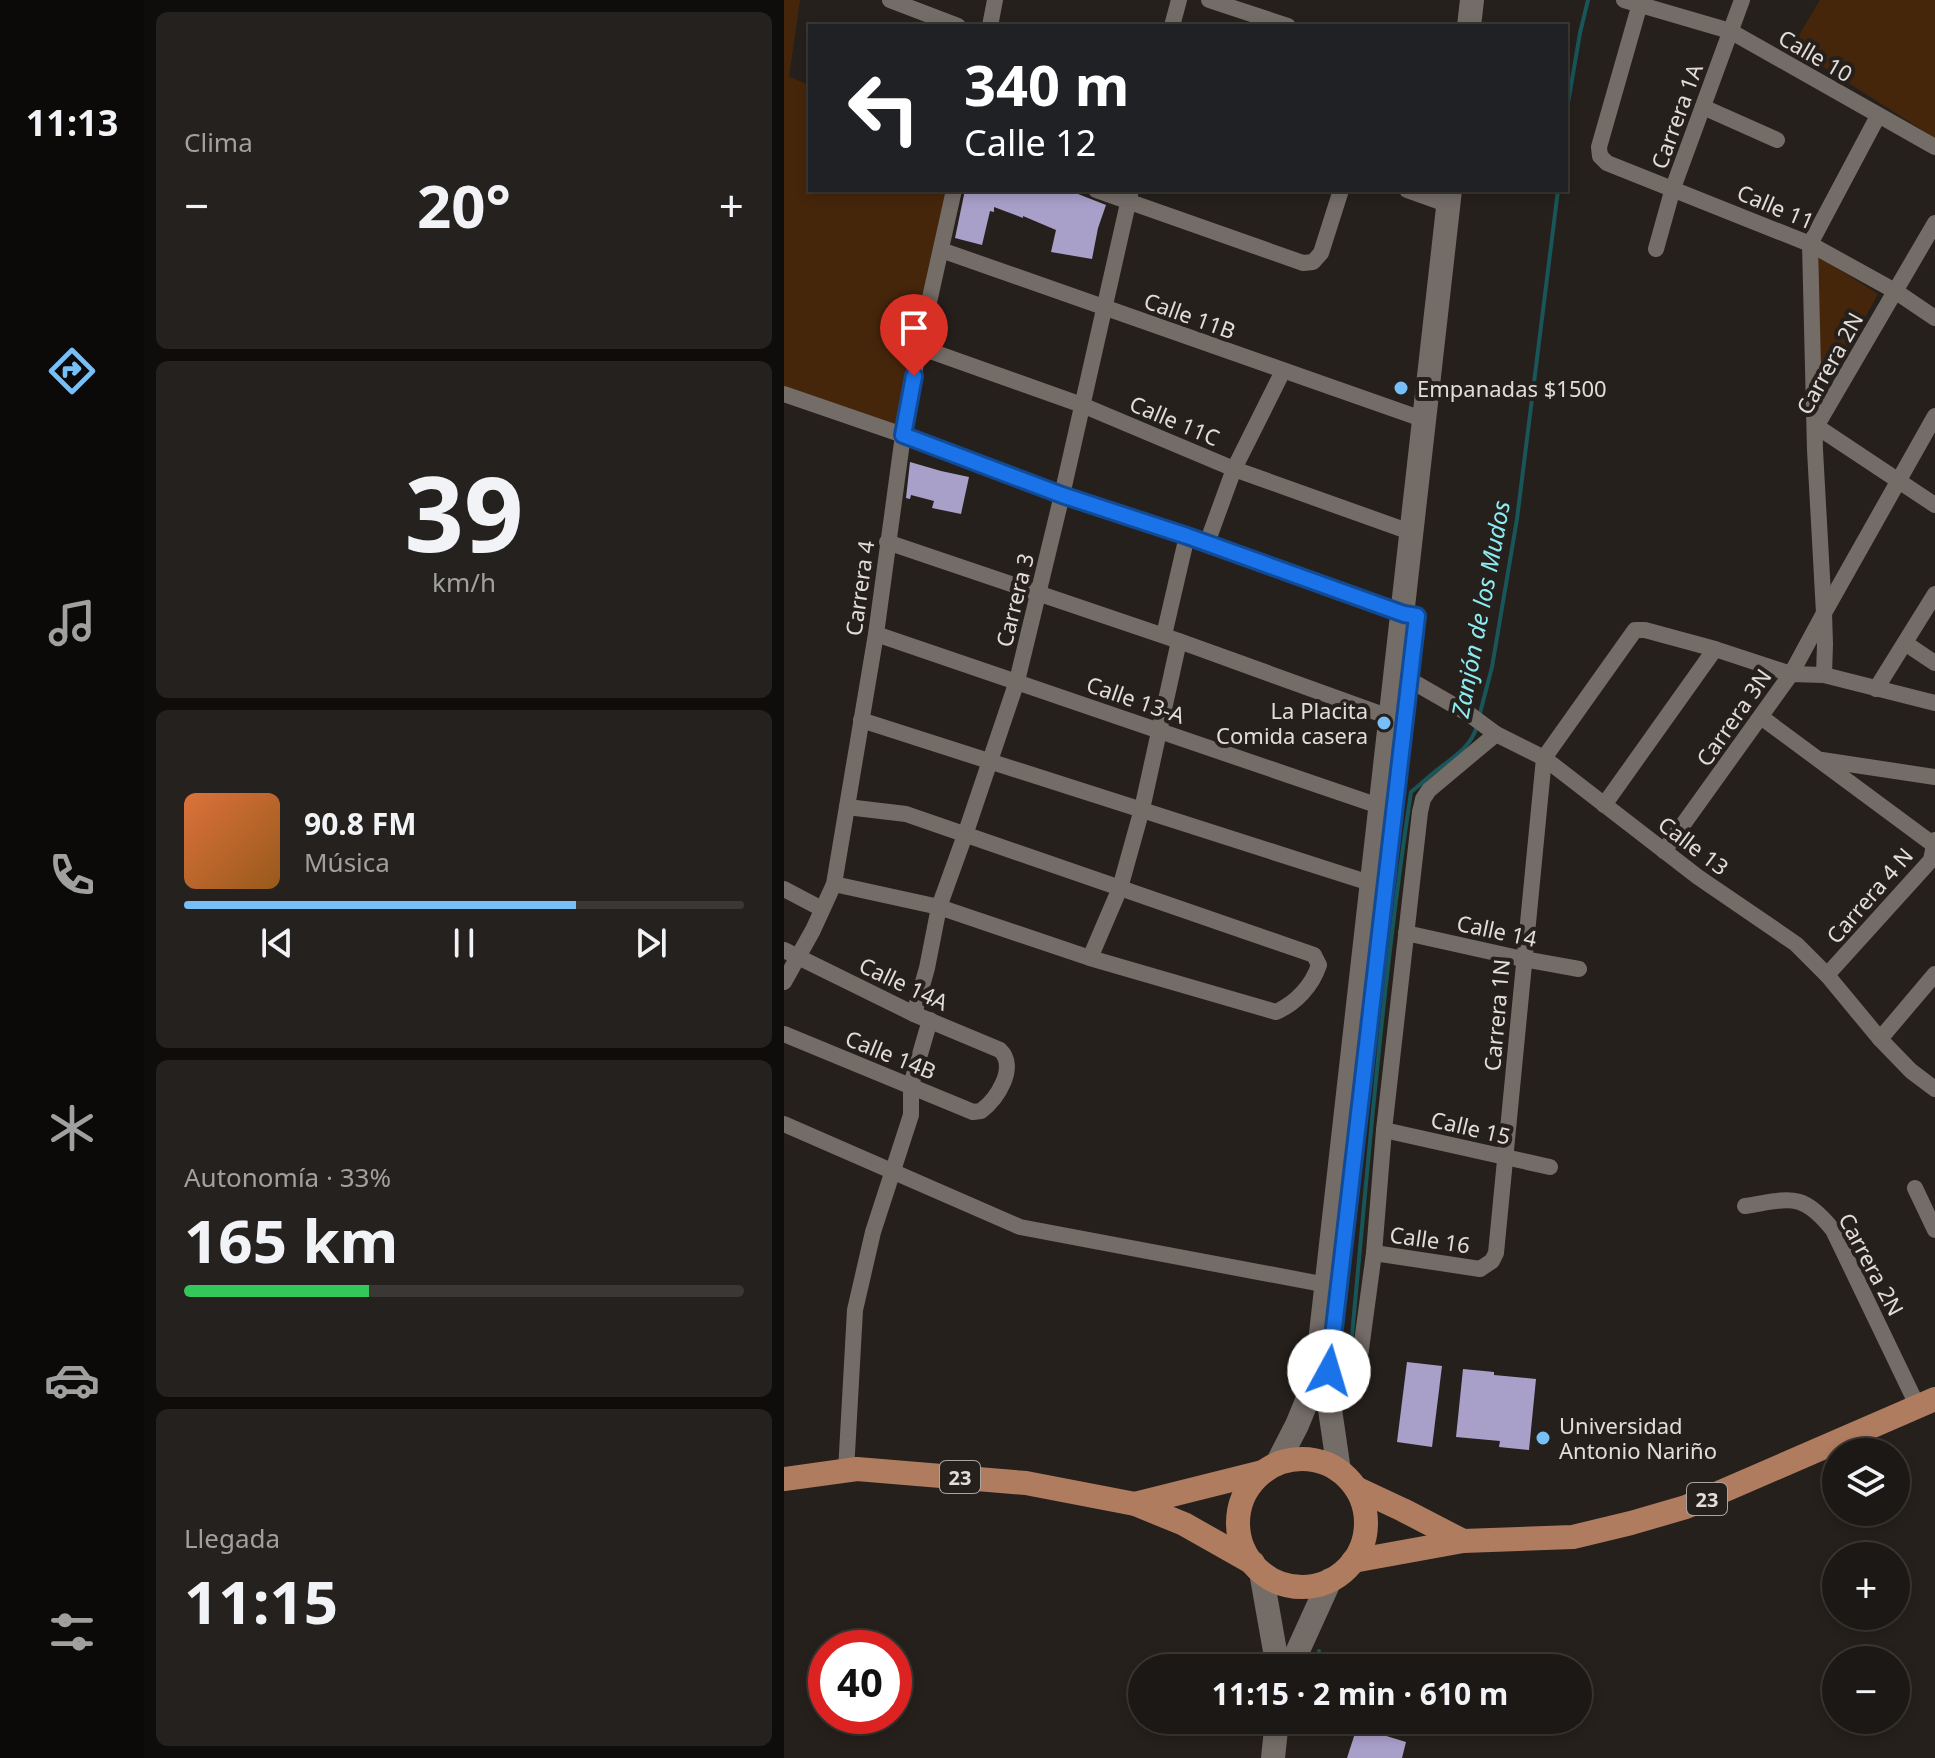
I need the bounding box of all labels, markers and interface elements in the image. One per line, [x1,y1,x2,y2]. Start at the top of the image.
street label: Calle 10 [1773,22,1859,88]
text: 340 m [964,46,1129,122]
icon: left [832,56,936,160]
street label: Carrera 1A [1643,58,1709,173]
text: 11:13 [26,98,118,147]
text: Calle 12 [964,118,1096,167]
text: Clima [184,124,253,160]
text: 20° [417,164,511,246]
text: − [184,175,209,235]
text: + [719,175,744,235]
street label: Calle 11 [1733,176,1819,236]
street label: Calle 11B [1140,285,1240,345]
pin [880,294,948,376]
icon: arrive [892,306,936,350]
street label: Carrera 2N [1789,307,1869,419]
icon: directions [44,343,100,399]
place label: Empanadas $1500 [1417,373,1607,403]
marker: Empanadas $1500 [1392,379,1410,397]
street label: Calle 11C [1126,388,1225,452]
text: 39 [405,441,523,582]
water label: Zanjón de los Mudos [1443,498,1517,721]
street label: Carrera 4 [837,538,881,637]
street label: Carrera 3 [988,550,1040,650]
text: km/h [432,564,496,600]
icon: music [44,595,100,651]
street label: Carrera 3N [1688,662,1778,772]
street label: Calle 13-A [1083,668,1190,730]
place label: La Placita Comida casera [1216,695,1368,750]
marker: La Placita Comida casera [1375,714,1393,732]
text: 90.8 FM [304,803,416,844]
street label: Calle 13 [1653,809,1735,881]
street label: Carrera 4 N [1819,841,1919,949]
text: Música [304,844,390,880]
icon: phone [44,847,100,903]
street label: Calle 14 [1454,907,1540,953]
icon: previous [255,921,299,965]
icon: pause [442,921,486,965]
icon: next [629,921,673,965]
street label: Calle 14A [855,949,954,1017]
street label: Carrera 1N [1476,958,1516,1072]
street label: Calle 14B [841,1022,941,1086]
icon: climate [44,1100,100,1156]
street label: Calle 15 [1428,1103,1514,1151]
text: Autonomía · 33% [184,1159,391,1195]
text: 165 km [184,1199,398,1281]
street label: Carrera 2N [1832,1207,1912,1321]
street label: Calle 16 [1388,1219,1472,1259]
position arrow [1287,1329,1371,1413]
icon: car [44,1352,100,1408]
place label: Universidad Antonio Nariño [1559,1410,1717,1465]
marker: Universidad Antonio Nariño [1534,1429,1552,1447]
map controls [1822,1438,1910,1734]
button: layers [1822,1438,1910,1526]
road number: 23 [940,1461,980,1493]
road number: 23 [1687,1483,1727,1515]
text: Llegada [184,1520,280,1556]
button: + [1822,1542,1910,1630]
text: 11:15 [184,1560,338,1642]
icon: filters [44,1604,100,1660]
speed limit sign: 40 [808,1630,912,1734]
button: − [1822,1646,1910,1734]
text: 11:15 · 2 min · 610 m [1212,1673,1508,1714]

